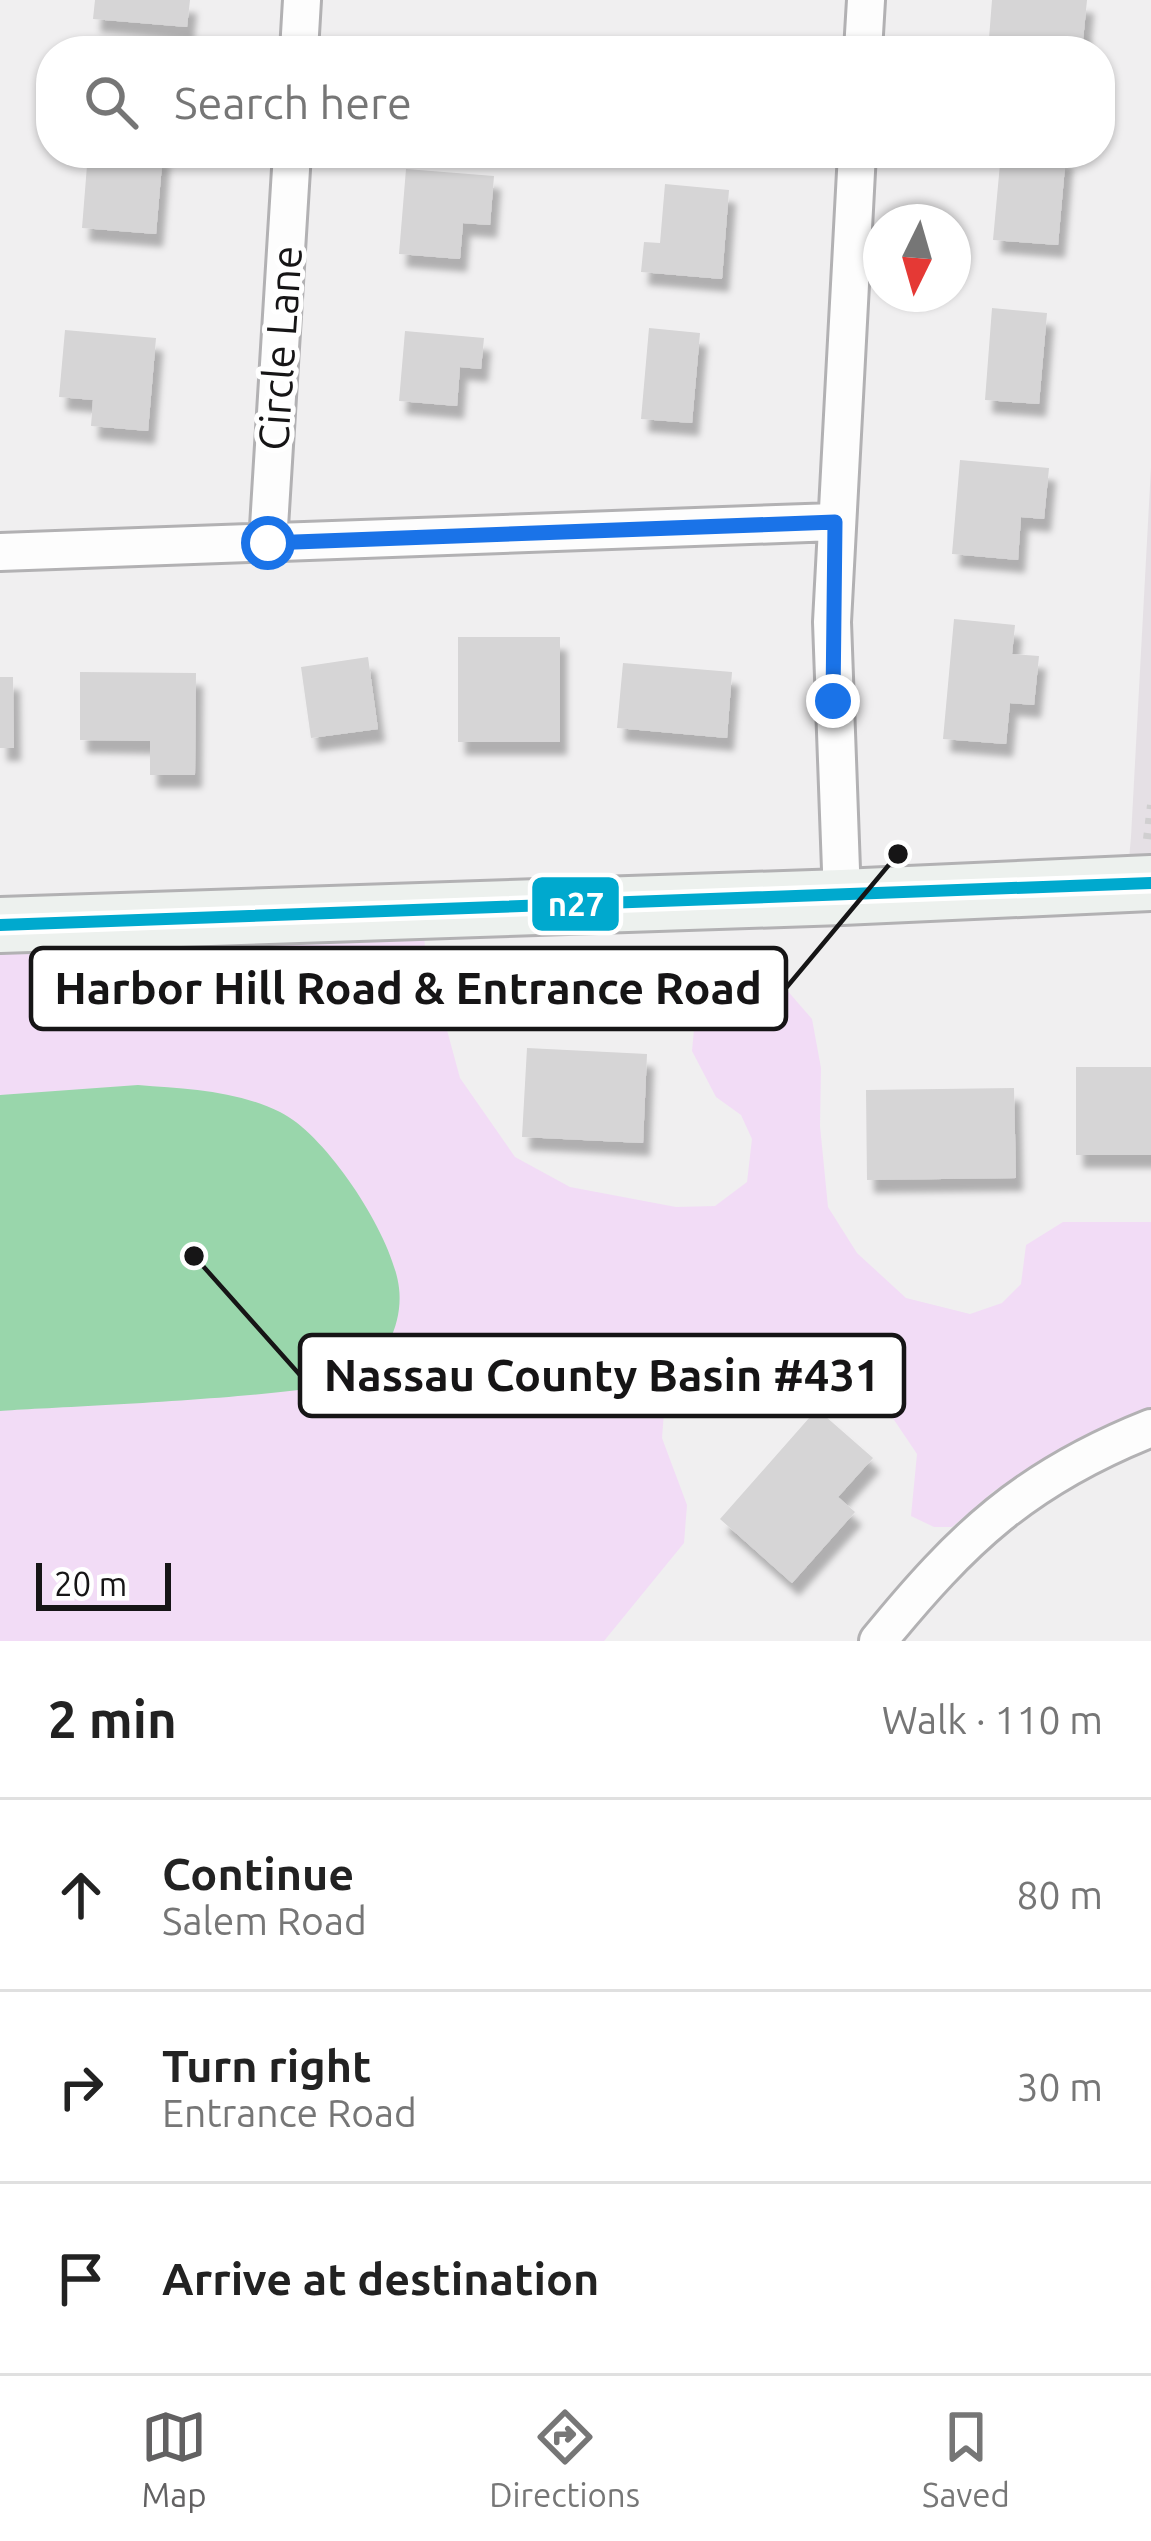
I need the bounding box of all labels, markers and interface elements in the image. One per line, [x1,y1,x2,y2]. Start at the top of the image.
search box [36,36,1115,168]
icon: search [78,69,144,135]
text: Search here [174,77,412,128]
north arrow [863,204,971,312]
street label: Circle Lane [249,244,310,452]
route start [241,516,295,570]
route end [806,674,860,728]
line badge: n27 [530,875,621,933]
text: n27 [548,885,604,922]
callout: Harbor Hill Road & Entrance Road [31,948,786,1029]
text: Harbor Hill Road & Entrance Road [54,962,762,1013]
callout: Nassau County Basin #431 [300,1335,904,1416]
text: Nassau County Basin #431 [324,1349,880,1400]
scale bar [36,1557,171,1610]
text: 20 m [54,1565,127,1602]
text: 2 min [48,1690,177,1748]
text: Walk · 110 m [882,1698,1103,1741]
text: Continue [162,1848,354,1899]
icon: ahead [48,1862,114,1928]
text: 80 m [1016,1873,1103,1916]
text: Salem Road [162,1899,367,1942]
text: Turn right [162,2040,371,2091]
icon: right [48,2054,114,2120]
text: 30 m [1016,2065,1103,2108]
text: Entrance Road [162,2091,417,2134]
icon: arrive [48,2246,114,2312]
text: Arrive at destination [162,2253,599,2304]
tab: Map [141,2404,207,2513]
tab: Directions [489,2404,640,2513]
tab: Saved [922,2404,1010,2513]

